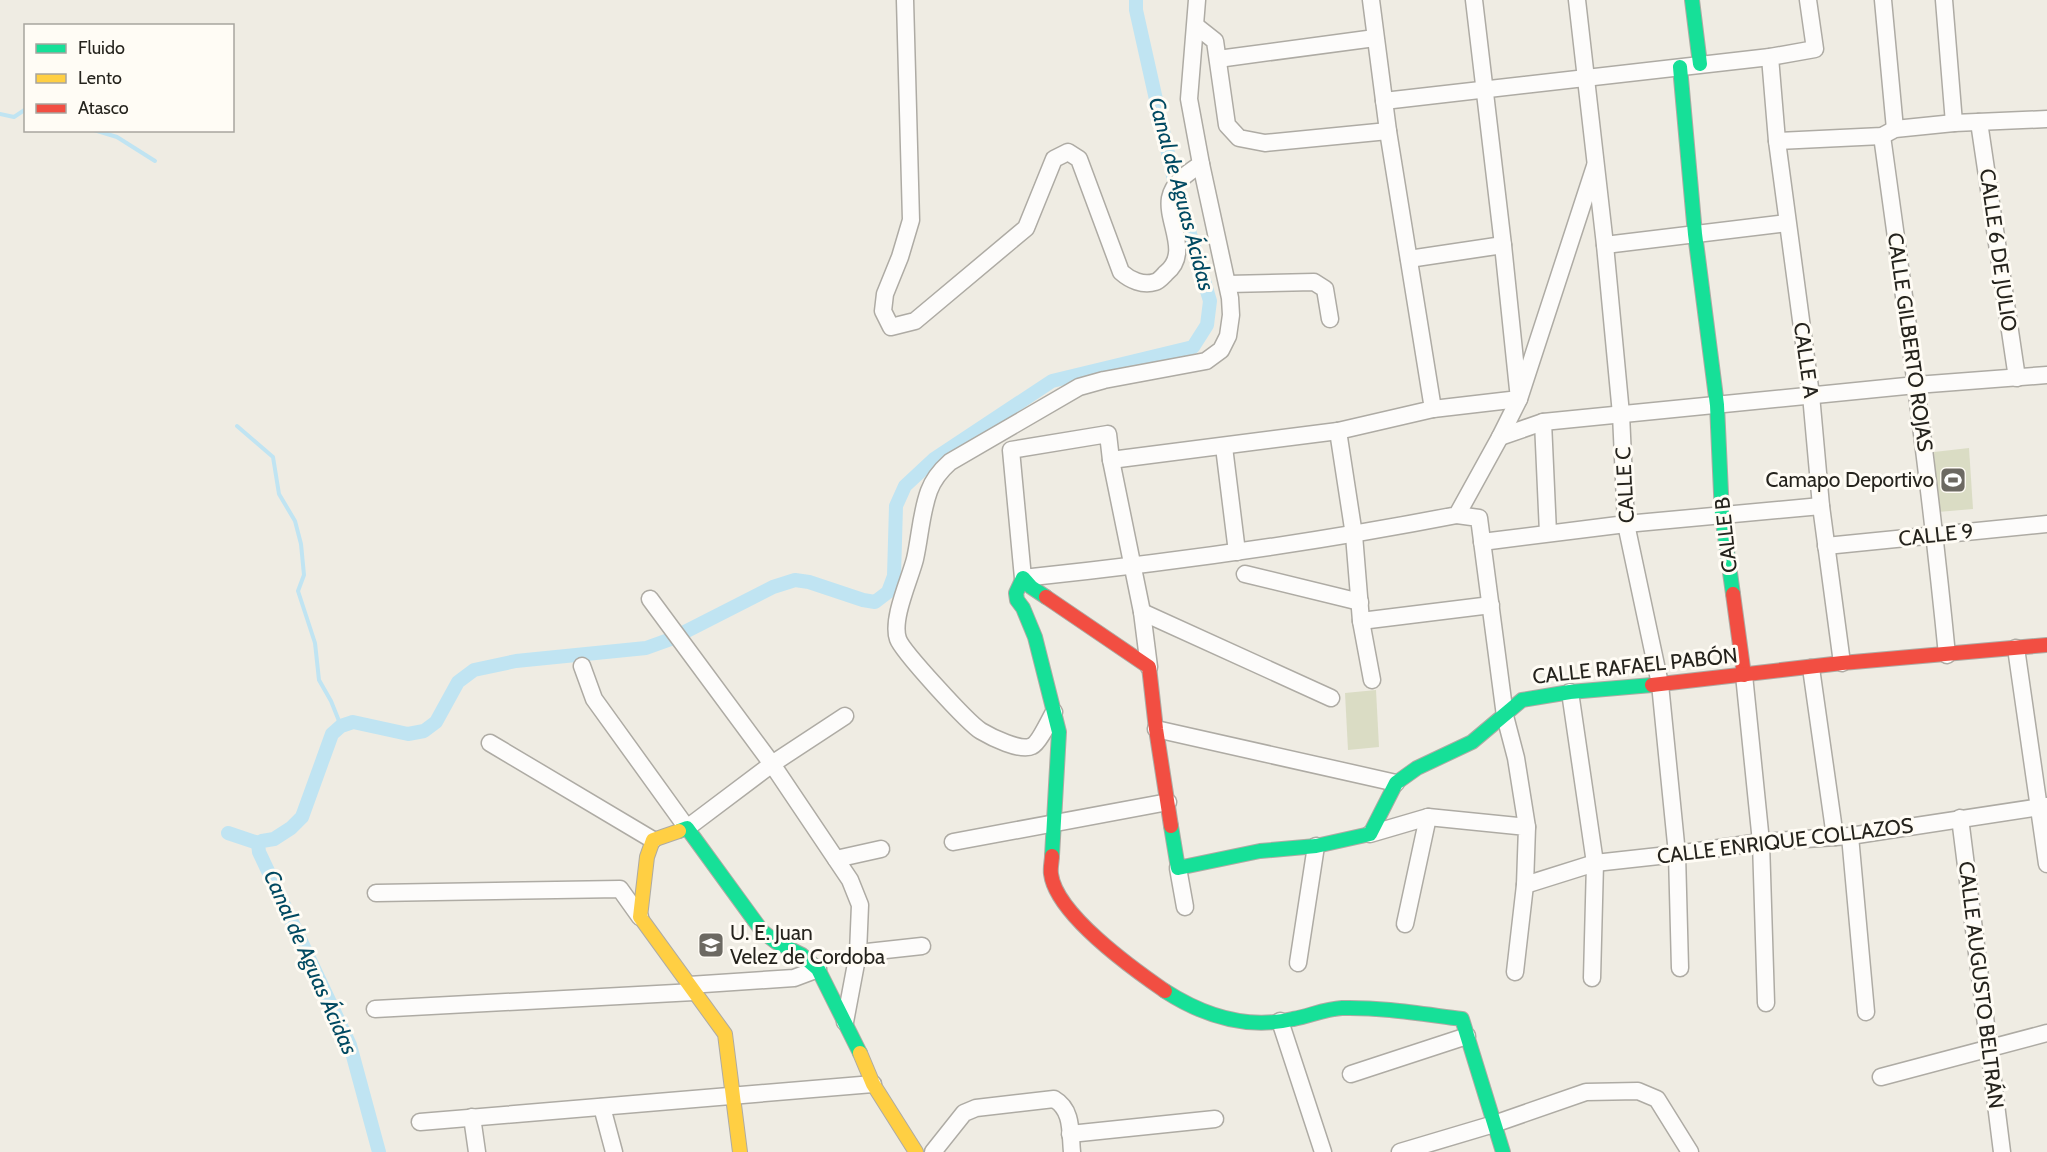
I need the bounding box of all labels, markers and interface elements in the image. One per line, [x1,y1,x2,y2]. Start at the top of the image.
legend [24,24,234,132]
text: Fluido [78,37,125,59]
text: Lento [78,67,122,89]
water label: Canal de Aguas Ácidas [1143,94,1220,294]
text: Atasco [78,97,129,119]
street label: CALLE 6 DE JULIO [1975,167,2022,333]
street label: CALLE GILBERTO ROJAS [1883,231,1938,453]
street label: CALLE A [1789,320,1824,399]
street label: CALLE C [1610,446,1639,524]
sports icon: Camapo Deportivo [1938,465,1968,495]
place label: Camapo Deportivo [1766,467,1934,492]
street label: CALLE B [1709,496,1742,574]
street label: CALLE 9 [1897,518,1975,551]
street label: CALLE RAFAEL PABÓN [1531,642,1739,689]
street label: CALLE ENRIQUE COLLAZOS [1655,812,1914,869]
street label: CALLE AUGUSTO BELTRÁN [1954,860,2009,1110]
water label: Canal de Aguas Ácidas [258,866,364,1059]
place label: U. E. Juan Velez de Cordoba [730,920,885,969]
school or university icon: U. E. Juan Velez de Cordoba [696,930,726,960]

